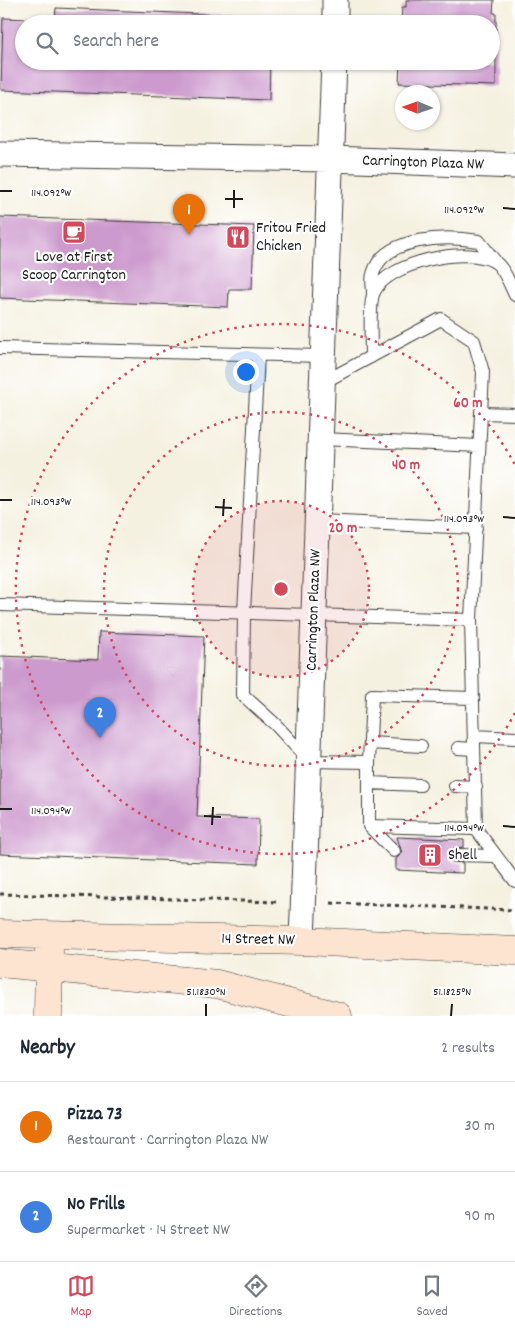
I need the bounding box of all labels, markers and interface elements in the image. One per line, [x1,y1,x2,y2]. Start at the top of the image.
search box [15,15,500,70]
icon: search [33,29,61,57]
text: Search here [73,29,159,56]
north arrow [395,85,440,130]
street label: Carrington Plaza NW [362,149,485,177]
text: 114.092°W [31,185,71,202]
pin: 1 [173,194,205,235]
text: 114.092°W [444,202,484,219]
place label: Fritou Fried Chicken [256,217,326,258]
cafe icon: Love at First Scoop Carrington [61,219,87,245]
restaurant icon: Fritou Fried Chicken [225,224,251,250]
place label: Love at First Scoop Carrington [22,246,126,287]
your location [233,359,259,385]
text: 60 m [453,393,483,415]
text: 40 m [392,455,420,477]
text: 114.093°W [31,494,71,511]
text: 114.093°W [444,511,484,528]
text: 20 m [329,518,357,540]
street label: Carrington Plaza NW [300,548,328,671]
centre of rings [272,580,290,598]
pin: 2 [84,697,116,738]
text: 114.094°W [31,803,71,820]
text: 114.094°W [444,820,484,837]
building icon: Shell [417,842,443,868]
place label: Shell [448,844,477,867]
street label: 14 Street NW [221,928,296,952]
text: 51.1830°N [186,984,226,1001]
text: 51.1825°N [433,984,471,1001]
text: Nearby [20,1034,75,1064]
text: 2 results [441,1037,495,1060]
text: Pizza 73 [67,1102,123,1129]
text: 1 [34,1115,38,1138]
text: 30 m [465,1115,495,1138]
text: Restaurant · Carrington Plaza NW [67,1129,268,1152]
text: No Frills [67,1192,125,1219]
text: 2 [33,1205,40,1228]
text: 90 m [464,1205,495,1228]
text: Supermarket · 14 Street NW [67,1219,230,1242]
tab: Map [67,1272,95,1322]
tab: Directions [229,1272,282,1322]
tab: Saved [417,1272,448,1322]

